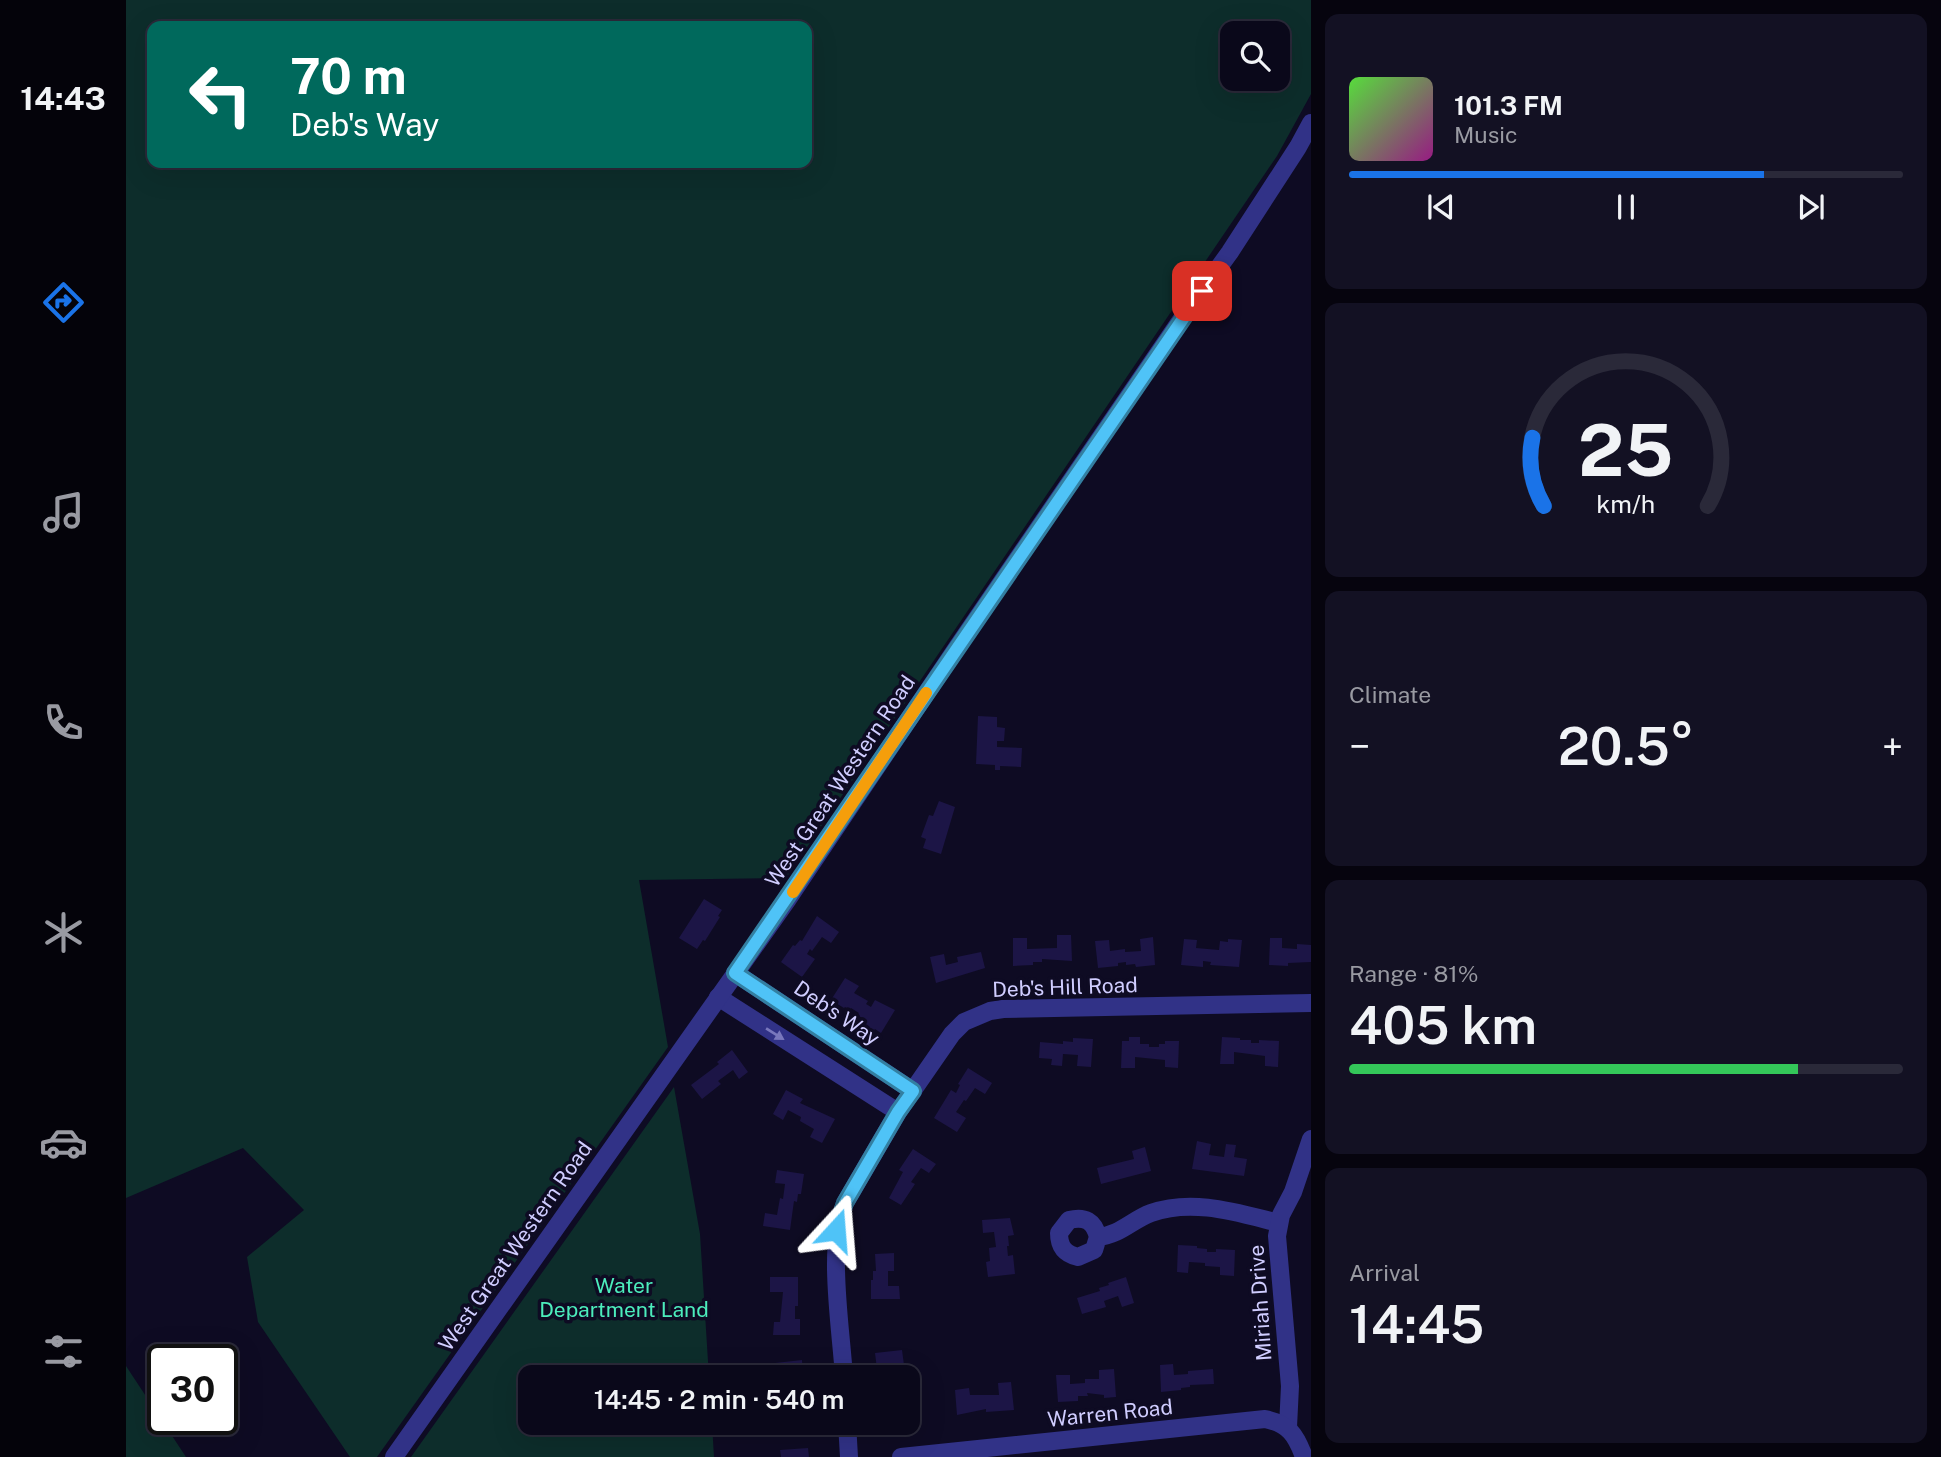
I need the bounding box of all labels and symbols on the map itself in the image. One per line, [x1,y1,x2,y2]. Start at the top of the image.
pin [1172,261,1232,321]
street label: West Great Western Road [760,670,920,892]
street label: Deb's Hill Road [992,972,1138,1002]
street label: Deb's Way [789,975,885,1051]
one-way arrow [766,1027,785,1040]
street label: West Great Western Road [433,1136,597,1356]
position arrow [799,1193,873,1267]
street label: Miriah Drive [1243,1244,1277,1362]
park label: Water Department Land [539,1273,709,1322]
speed limit sign: 30 [147,1344,238,1435]
street label: Warren Road [1046,1394,1174,1432]

